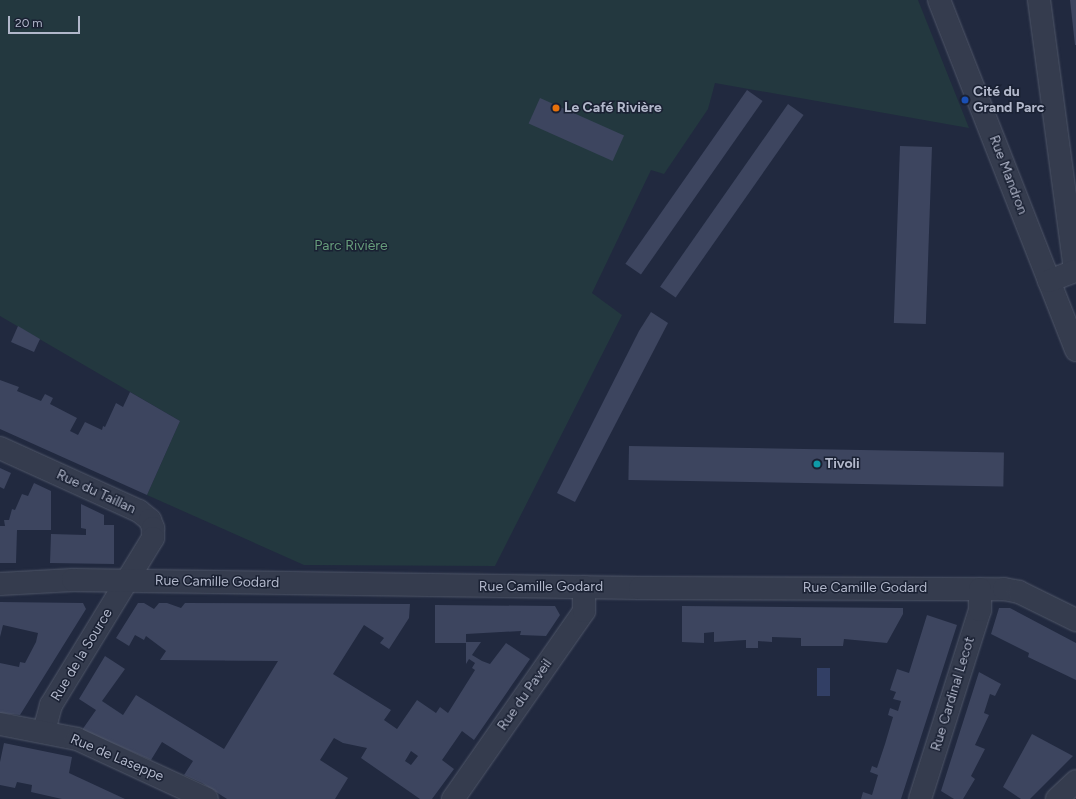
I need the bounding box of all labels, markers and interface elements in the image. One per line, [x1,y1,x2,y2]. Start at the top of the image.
scale bar [10,8,82,34]
text: 20 m [15,16,43,30]
place label: Cité du Grand Parc [973,84,1044,116]
marker: Cité du Grand Parc [960,95,970,105]
place label: Le Café Rivière [564,100,662,116]
marker: Le Café Rivière [551,103,561,113]
street label: Rue Mandron [985,133,1031,217]
park label: Parc Rivière [314,238,388,254]
place label: Tivoli [825,456,860,472]
marker: Tivoli [812,459,822,469]
street label: Rue du Taillan [54,466,138,518]
street label: Rue Camille Godard [155,573,279,591]
street label: Rue Camille Godard [479,579,603,595]
street label: Rue Camille Godard [803,580,927,596]
street label: Rue de la Source [48,606,116,704]
street label: Rue Cardinal Lecot [928,635,978,753]
street label: Rue du Paveil [494,656,556,734]
street label: Rue de Laseppe [68,731,166,785]

